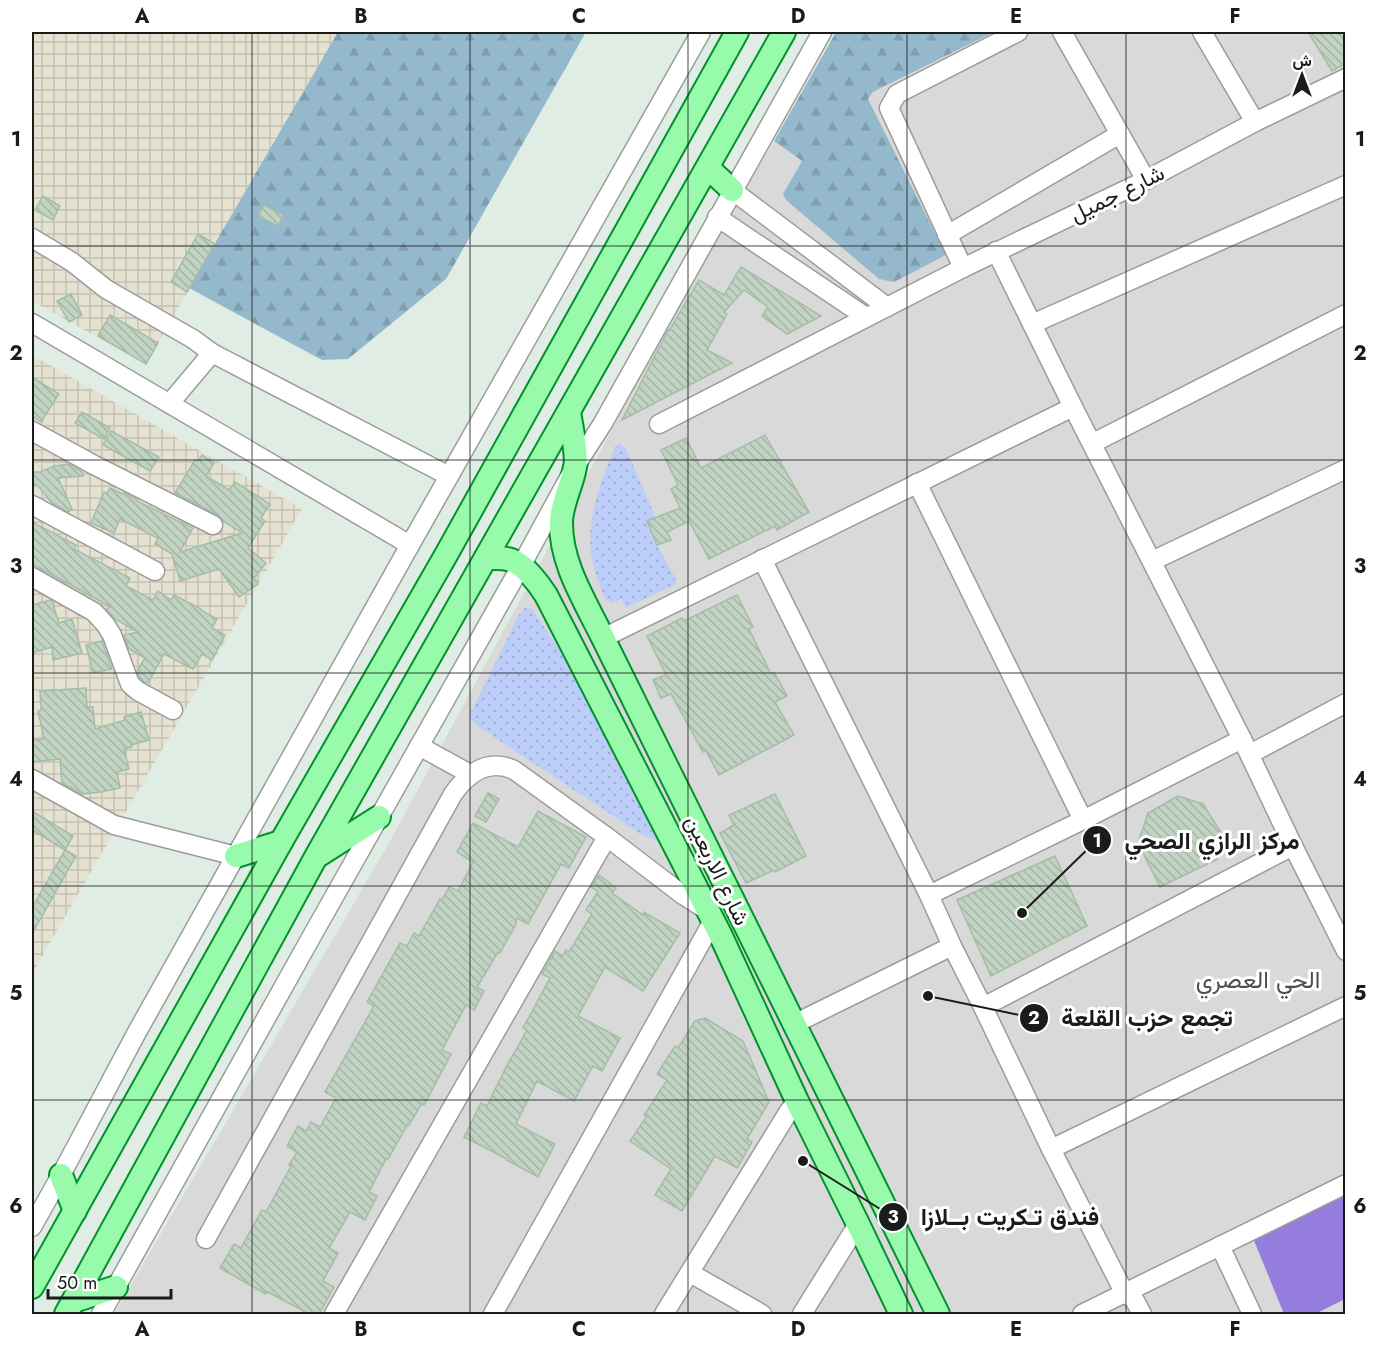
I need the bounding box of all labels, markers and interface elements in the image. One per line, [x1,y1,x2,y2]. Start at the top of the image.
text: A [134,2,150,31]
text: B [354,2,368,31]
text: C [572,2,586,31]
text: D [791,2,805,31]
text: E [1010,2,1022,31]
text: F [1229,2,1241,31]
north arrow [1272,45,1332,105]
text: ش [1292,49,1312,72]
text: 1 [11,125,21,154]
text: 1 [1355,125,1365,154]
street label: شارع جميل [1064,156,1170,230]
text: 2 [9,339,23,368]
text: 2 [1353,339,1367,368]
text: 3 [10,552,22,581]
text: 3 [1354,552,1366,581]
text: 4 [9,765,23,794]
text: 4 [1353,765,1367,794]
street label: شارع الاربعين [678,809,758,931]
callout: مركز الرازي الصحي [1082,819,1311,861]
text: مركز الرازي الصحي [1125,823,1299,861]
text: 1 [1092,828,1102,854]
district label: الحي العصري [1196,962,1320,999]
text: 5 [10,979,23,1008]
text: 5 [1354,979,1367,1008]
callout: تجمع حزب القلعة [1019,997,1245,1039]
text: تجمع حزب القلعة [1061,1000,1233,1035]
text: 2 [1028,1005,1040,1031]
text: 6 [9,1192,23,1221]
text: 6 [1353,1192,1367,1221]
callout: فندق تـكريت بــلازا [878,1196,1111,1238]
text: فندق تـكريت بــلازا [921,1199,1099,1234]
text: 3 [887,1204,899,1230]
scale bar [48,1262,171,1300]
text: 50 m [57,1270,97,1296]
text: A [134,1315,150,1344]
text: B [354,1315,368,1344]
text: C [572,1315,586,1344]
text: D [791,1315,805,1344]
text: E [1010,1315,1022,1344]
text: F [1229,1315,1241,1344]

